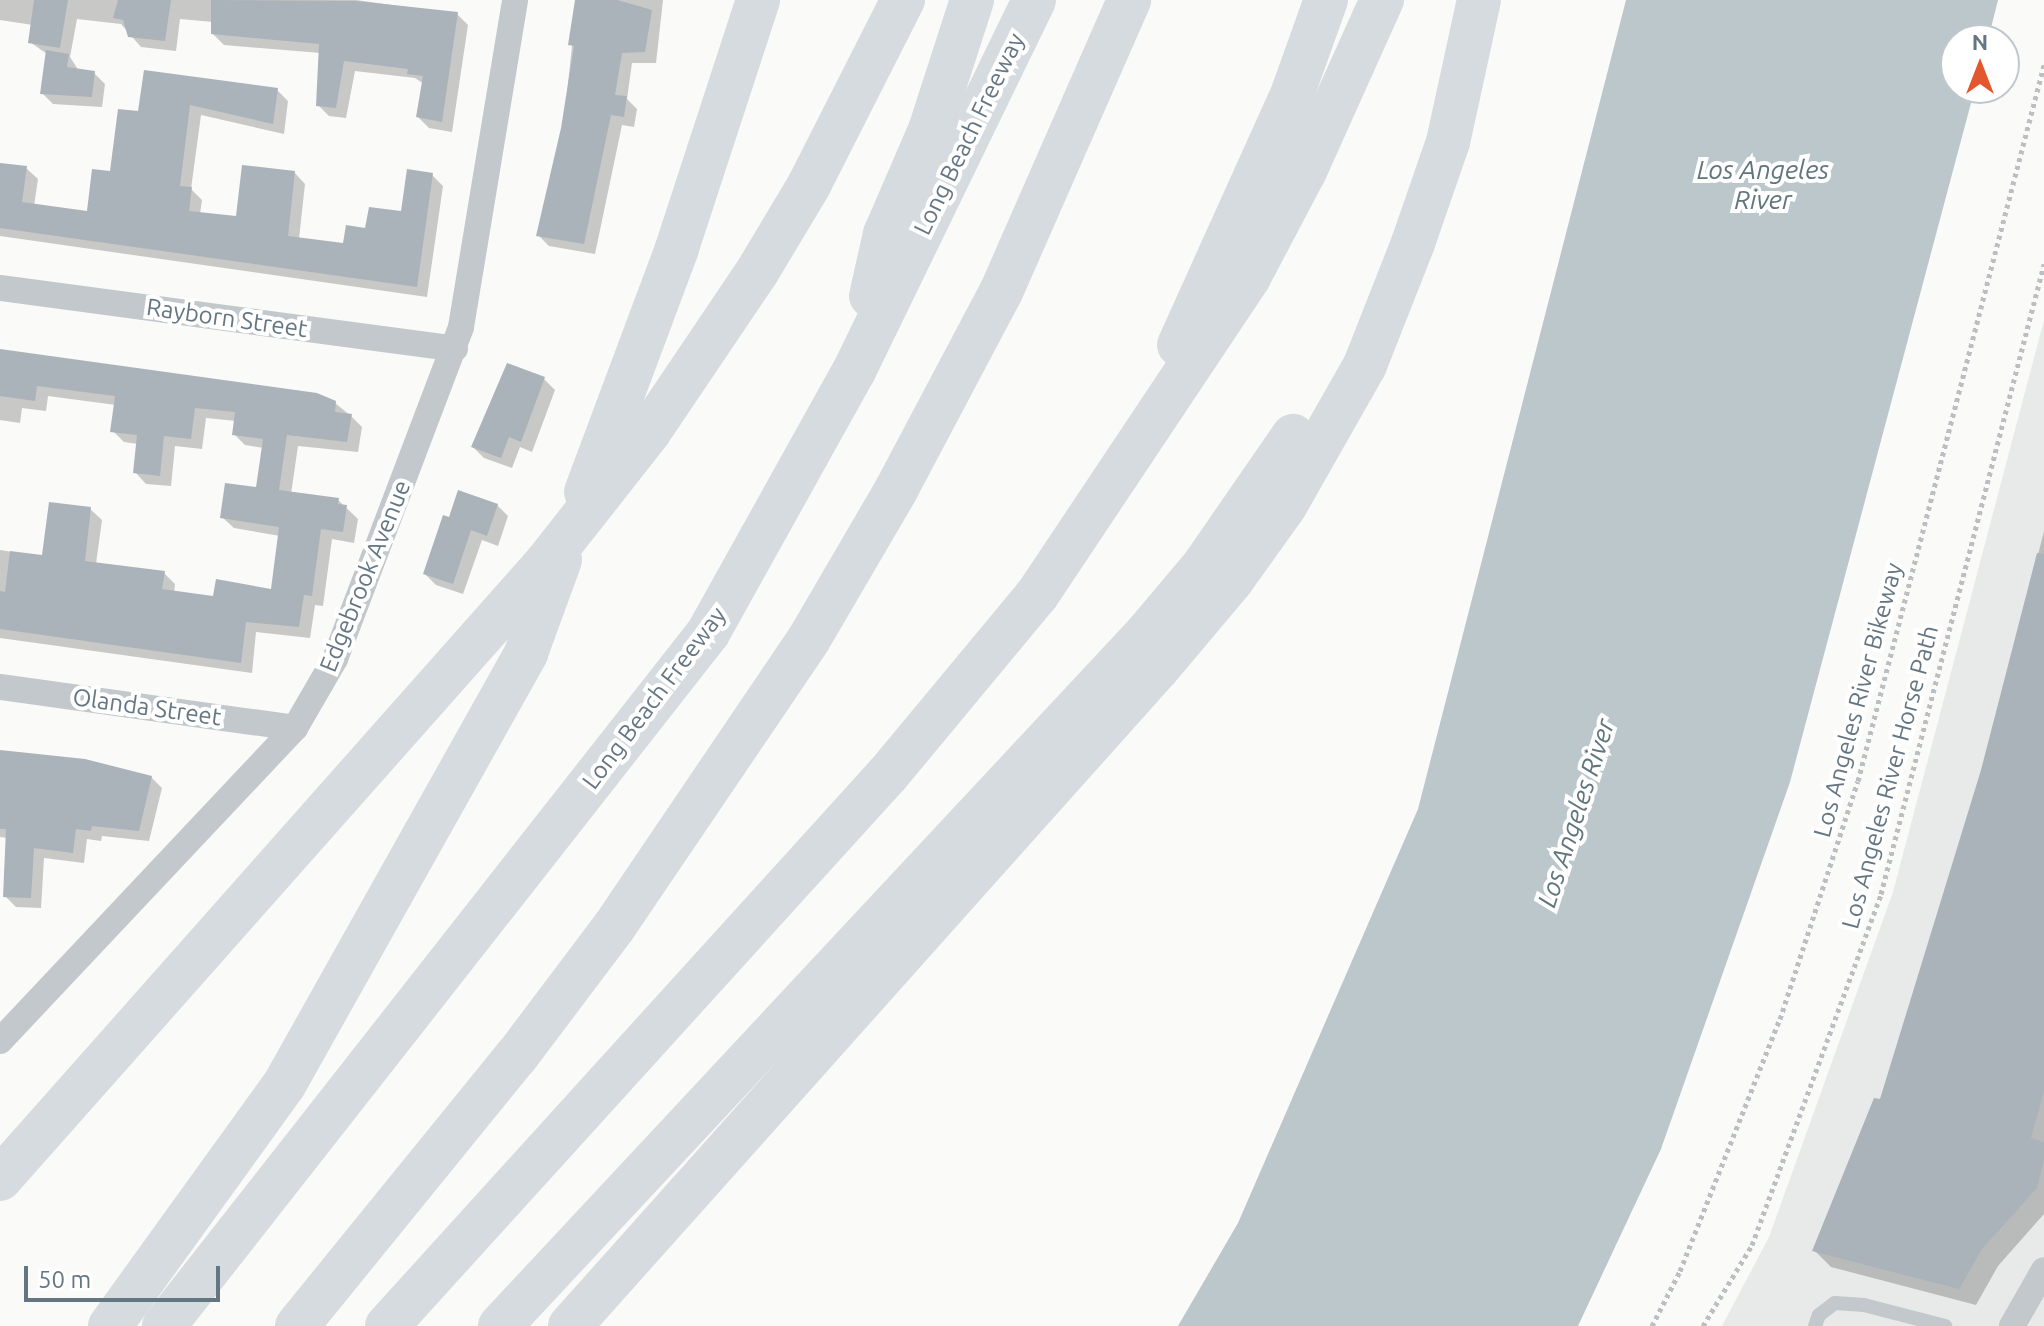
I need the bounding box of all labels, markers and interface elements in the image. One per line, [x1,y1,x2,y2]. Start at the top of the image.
north arrow [1940,24,2020,104]
street label: Long Beach Freeway [908,29,1030,239]
text: N [1972,29,1988,54]
water label: Los Angeles River [1697,154,1829,216]
street label: Rayborn Street [145,292,309,344]
street label: Edgebrook Avenue [313,476,417,676]
street label: Los Angeles River Bikeway [1808,560,1908,840]
street label: Long Beach Freeway [576,601,732,795]
street label: Los Angeles River Horse Path [1836,622,1944,932]
street label: Olanda Street [71,682,223,732]
water label: Los Angeles River [1531,715,1621,911]
scale bar [28,1250,224,1300]
text: 50 m [38,1266,91,1293]

